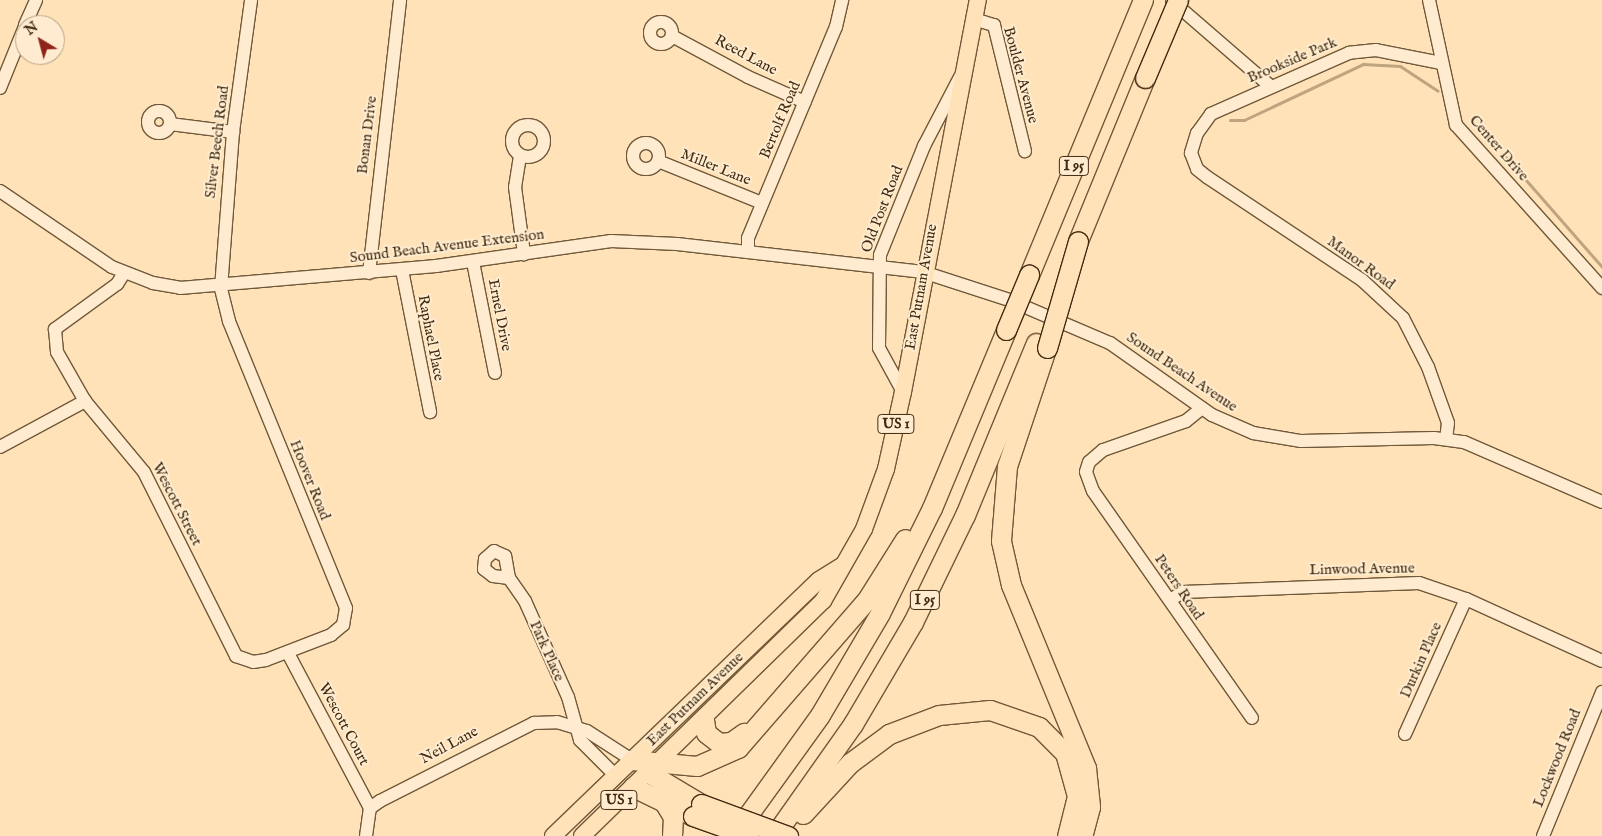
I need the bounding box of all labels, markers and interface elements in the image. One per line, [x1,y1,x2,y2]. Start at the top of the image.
north arrow [15,15,65,65]
text: N [21,18,42,40]
street label: Boulder Avenue [999,25,1043,125]
street label: Reed Lane [712,31,780,79]
street label: Brookside Park [1245,33,1339,87]
street label: Bertolf Road [756,79,804,161]
street label: Silver Beech Road [201,85,233,199]
street label: Bonan Drive [353,95,381,175]
street label: Center Drive [1466,111,1532,185]
street label: Miller Lane [678,145,754,189]
road number: I 95 [1058,154,1090,178]
street label: Old Post Road [857,163,907,255]
street label: East Putnam Avenue [901,223,941,351]
street label: Sound Beach Avenue Extension [349,225,545,267]
street label: Manor Road [1324,232,1398,294]
street label: Ernel Drive [484,277,516,353]
street label: Raphael Place [414,293,448,383]
street label: Sound Beach Avenue [1123,328,1241,416]
road number: US 1 [877,412,915,436]
street label: Hoover Road [286,437,334,523]
street label: Wescott Street [148,459,206,549]
street label: Peters Road [1150,551,1208,623]
street label: Linwood Avenue [1309,559,1415,579]
road number: I 95 [909,588,941,612]
street label: Park Place [526,618,568,684]
street label: Durkin Place [1396,619,1446,701]
street label: East Putnam Avenue [643,648,747,750]
street label: Wescott Court [315,680,373,768]
street label: Lockwood Road [1529,706,1585,810]
street label: Neil Lane [417,722,481,768]
road number: US 1 [600,788,638,812]

